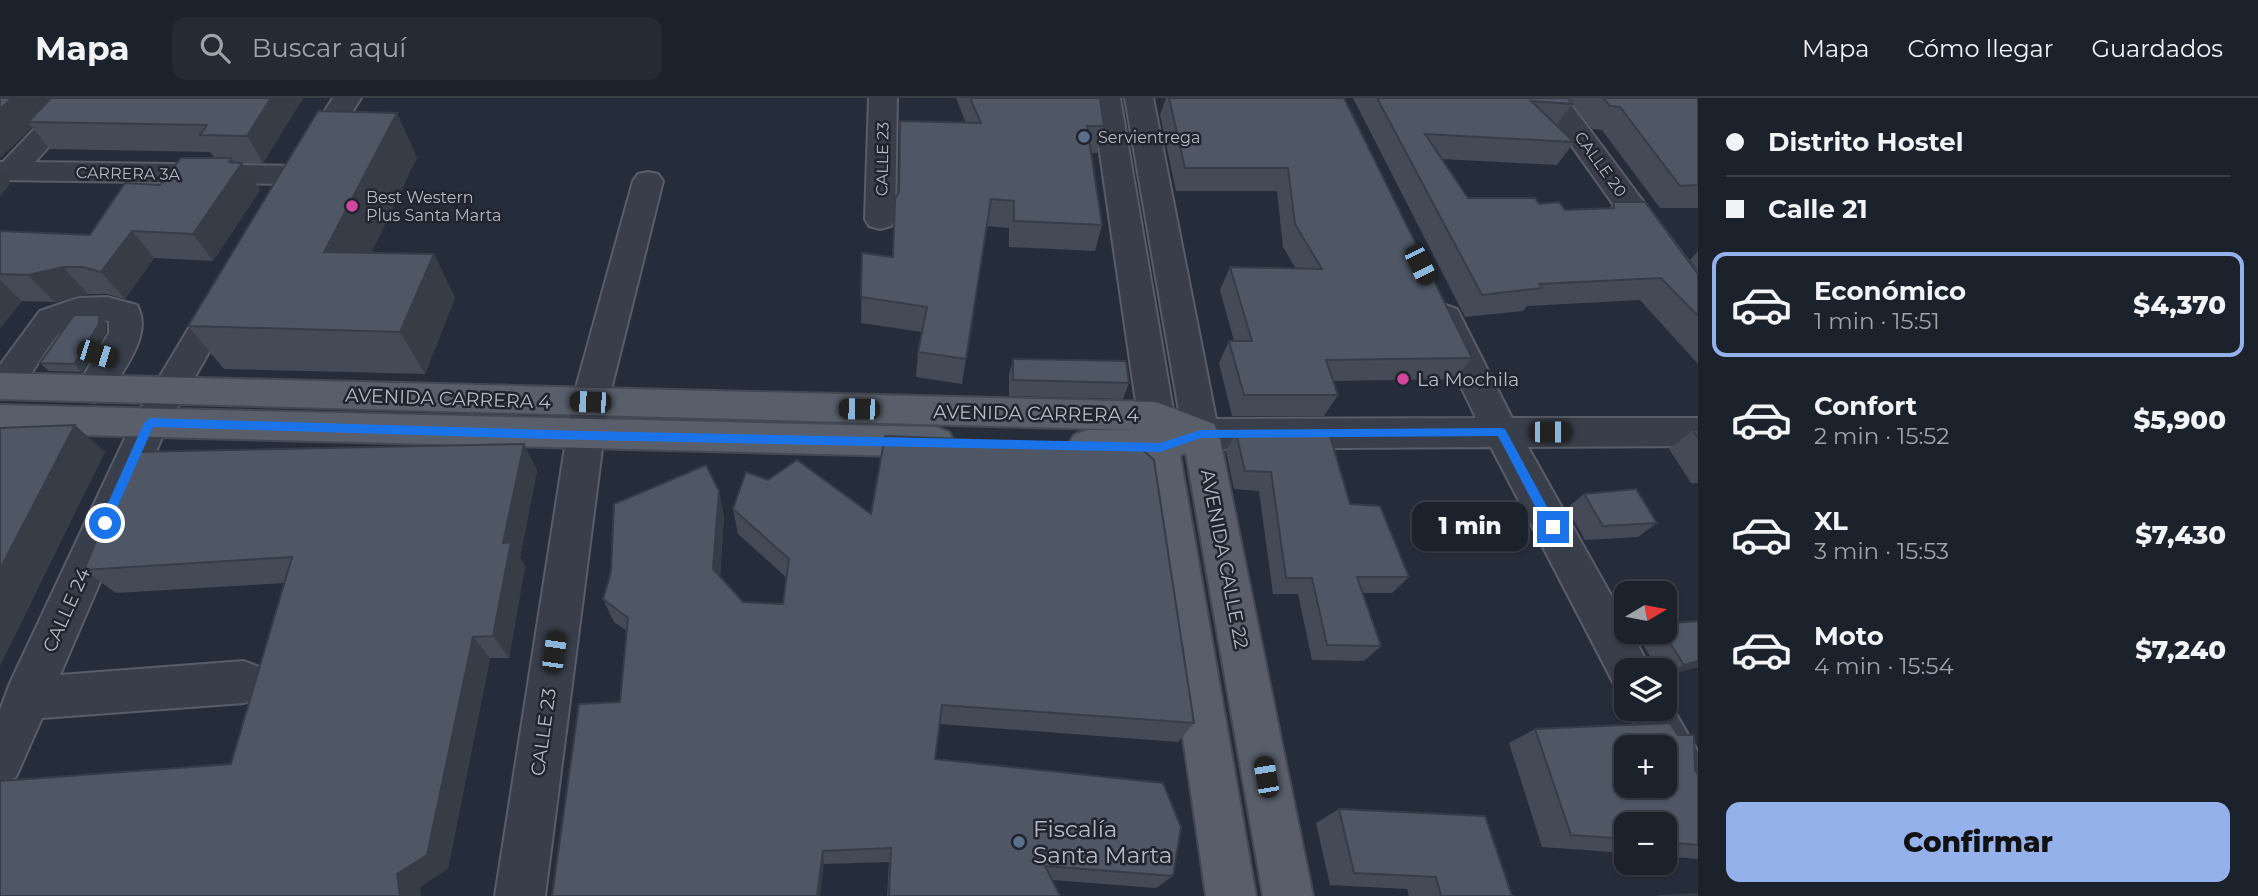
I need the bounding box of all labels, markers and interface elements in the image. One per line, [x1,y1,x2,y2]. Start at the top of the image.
search box [172,17,662,80]
text: Mapa [35,28,130,68]
icon: search [196,29,234,67]
text: Buscar aquí [252,32,406,64]
text: Mapa [1802,34,1869,63]
text: Cómo llegar [1907,34,2053,63]
text: Guardados [2091,34,2223,63]
street label: CALLE 23 [872,122,893,196]
text: Distrito Hostel [1768,126,1964,158]
place label: Servientrega [1098,128,1200,147]
street label: CALLE 20 [1571,128,1631,201]
marker: Servientrega [1076,129,1092,145]
street label: CARRERA 3A [76,163,181,184]
place label: Best Western Plus Santa Marta [366,188,501,225]
text: Calle 21 [1768,193,1868,225]
marker: Best Western Plus Santa Marta [344,198,360,214]
car [1402,242,1439,288]
icon: car [1730,273,1793,336]
text: Económico [1814,275,1966,307]
text: $4,370 [2133,289,2226,321]
text: 1 min · 15:51 [1814,307,1940,335]
car [74,338,121,370]
place label: La Mochila [1417,368,1519,391]
marker: La Mochila [1395,371,1411,387]
street label: AVENIDA CARRERA 4 [345,383,552,414]
icon: car [1730,388,1793,451]
text: Confort [1814,390,1917,422]
car [569,391,612,413]
car [838,398,881,420]
street label: AVENIDA CARRERA 4 [933,400,1139,427]
text: $5,900 [2134,404,2226,436]
car [1530,422,1572,443]
text: 2 min · 15:52 [1814,422,1949,450]
street label: AVENIDA CALLE 22 [1196,467,1253,651]
callout: 1 min [1413,502,1528,551]
icon: car [1730,503,1793,566]
text: XL [1814,505,1848,537]
route start [89,507,121,539]
route end [1537,511,1569,543]
text: 1 min [1438,512,1502,540]
text: $7,430 [2135,519,2226,551]
text: 3 min · 15:53 [1814,537,1949,565]
street label: CALLE 24 [38,564,95,656]
north arrow [1614,581,1676,644]
map controls [1614,581,1677,875]
icon: car [1730,618,1793,681]
text: Moto [1814,620,1884,652]
car [541,630,568,674]
text: $7,240 [2135,634,2226,666]
text: 4 min · 15:54 [1814,652,1954,680]
button: layers [1614,658,1677,721]
street label: CALLE 23 [526,687,561,777]
button: + [1614,735,1677,798]
car [1253,754,1280,800]
button: Confirmar [1726,802,2230,882]
button: − [1614,812,1677,875]
place label: Fiscalía Santa Marta [1033,815,1172,869]
marker: Fiscalía Santa Marta [1011,834,1027,850]

